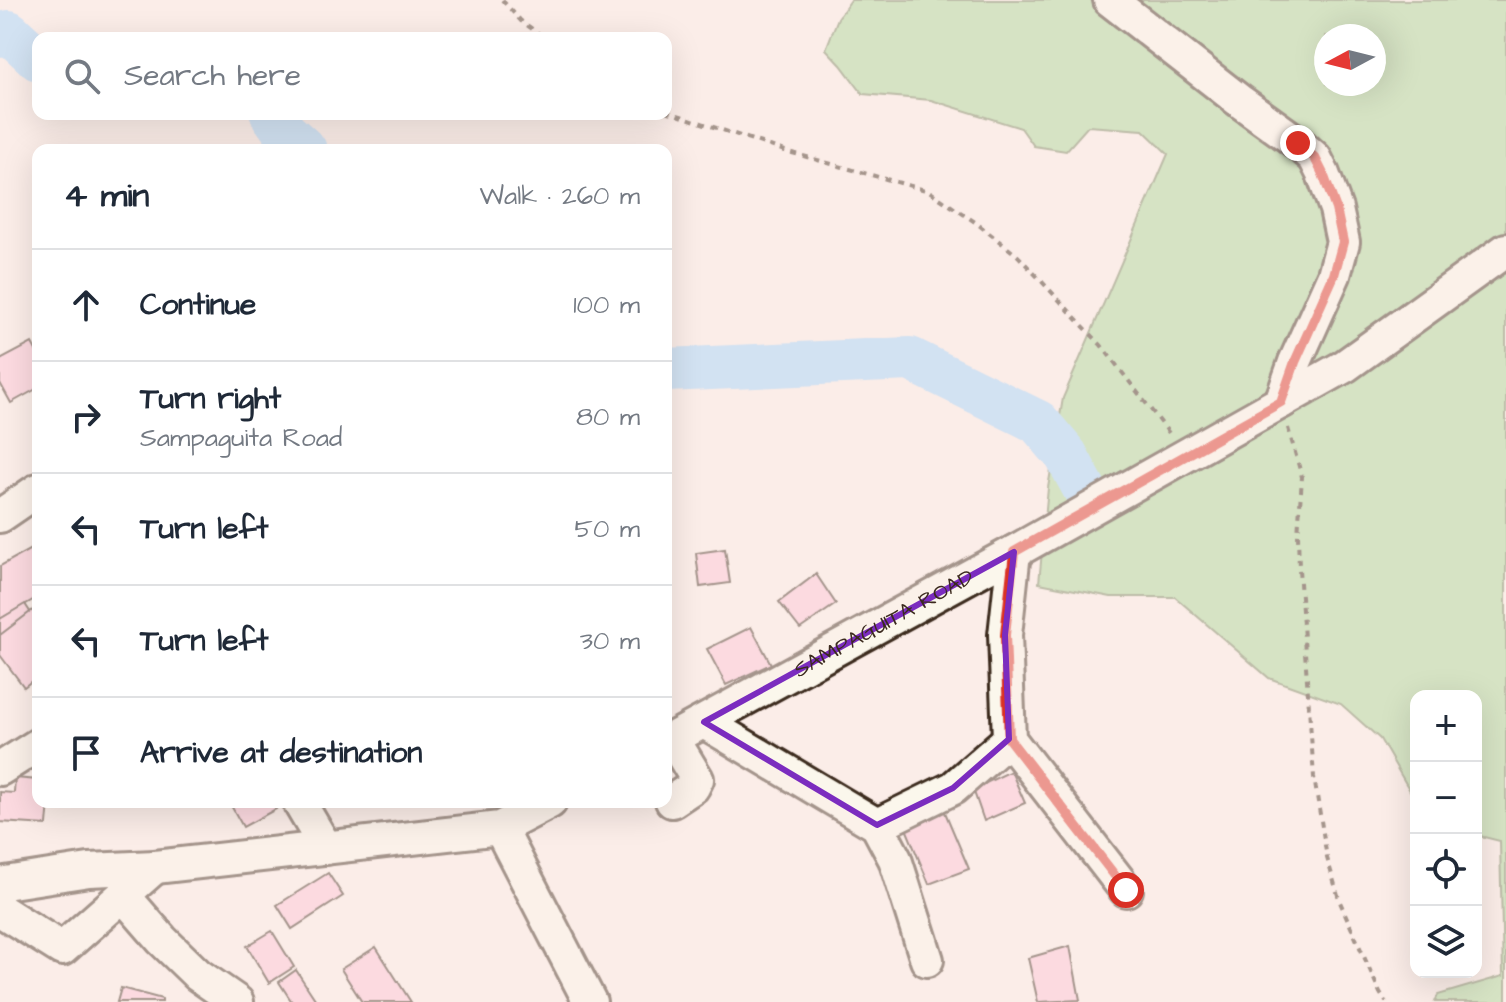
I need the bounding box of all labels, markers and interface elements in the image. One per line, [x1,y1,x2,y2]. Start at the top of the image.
north arrow [1314,24,1386,96]
search box [32,32,672,120]
icon: search [60,54,104,98]
text: Search here [124,55,301,97]
route end [1280,125,1316,161]
text: 4 min [64,172,149,220]
text: Walk · 260 m [480,178,640,214]
icon: ahead [64,283,108,327]
text: Continue [140,284,256,326]
text: 100 m [573,287,640,323]
text: Turn right [140,378,281,420]
icon: right [64,395,108,439]
text: 80 m [576,399,640,435]
text: Sampaguita Road [140,420,342,456]
icon: left [64,507,108,551]
text: Turn left [140,508,268,550]
text: 50 m [575,511,640,547]
street label: SAMPAGUITA ROAD [788,561,979,685]
icon: left [64,619,108,663]
text: Turn left [140,620,268,662]
text: 30 m [580,623,640,659]
map controls [1410,690,1482,978]
button: + [1410,690,1482,762]
icon: arrive [64,731,108,775]
text: Arrive at destination [140,732,422,774]
button: − [1410,762,1482,834]
button: locate [1410,834,1482,906]
route start [1108,872,1144,908]
button: layers [1410,906,1482,978]

